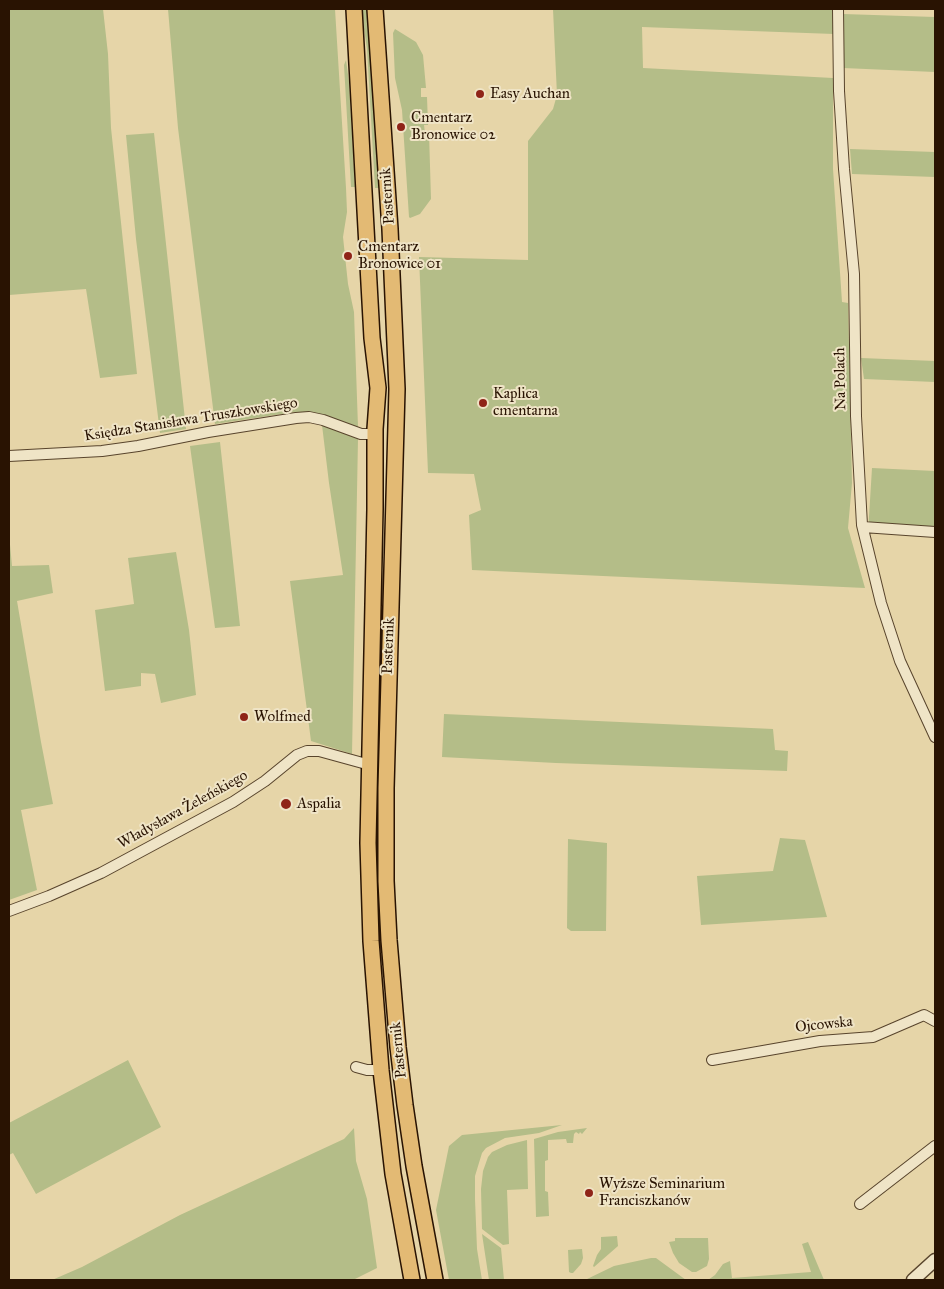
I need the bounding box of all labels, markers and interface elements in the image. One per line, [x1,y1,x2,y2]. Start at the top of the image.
place label: Easy Auchan [490,85,570,103]
marker: Easy Auchan [474,88,486,100]
place label: Cmentarz Bronowice 02 [411,109,496,144]
marker: Cmentarz Bronowice 02 [395,121,407,133]
street label: Pasternik [377,167,399,225]
place label: Cmentarz Bronowice 01 [358,238,441,273]
marker: Cmentarz Bronowice 01 [342,250,354,262]
street label: Na Polach [831,347,851,411]
place label: Kaplica cmentarna [493,385,558,420]
street label: Księdza Stanisława Truszkowskiego [83,394,299,446]
marker: Kaplica cmentarna [477,397,489,409]
street label: Pasternik [379,617,399,675]
place label: Wolfmed [254,708,311,726]
marker: Wolfmed [238,711,250,723]
street label: Władysława Żeleńskiego [115,767,251,853]
place label: Aspalia [297,795,341,813]
marker: Aspalia [279,797,293,811]
street label: Ojcowska [794,1013,854,1037]
street label: Pasternik [387,1021,411,1079]
place label: Wyższe Seminarium Franciszkanów [599,1175,725,1210]
marker: Wyższe Seminarium Franciszkanów [583,1187,595,1199]

